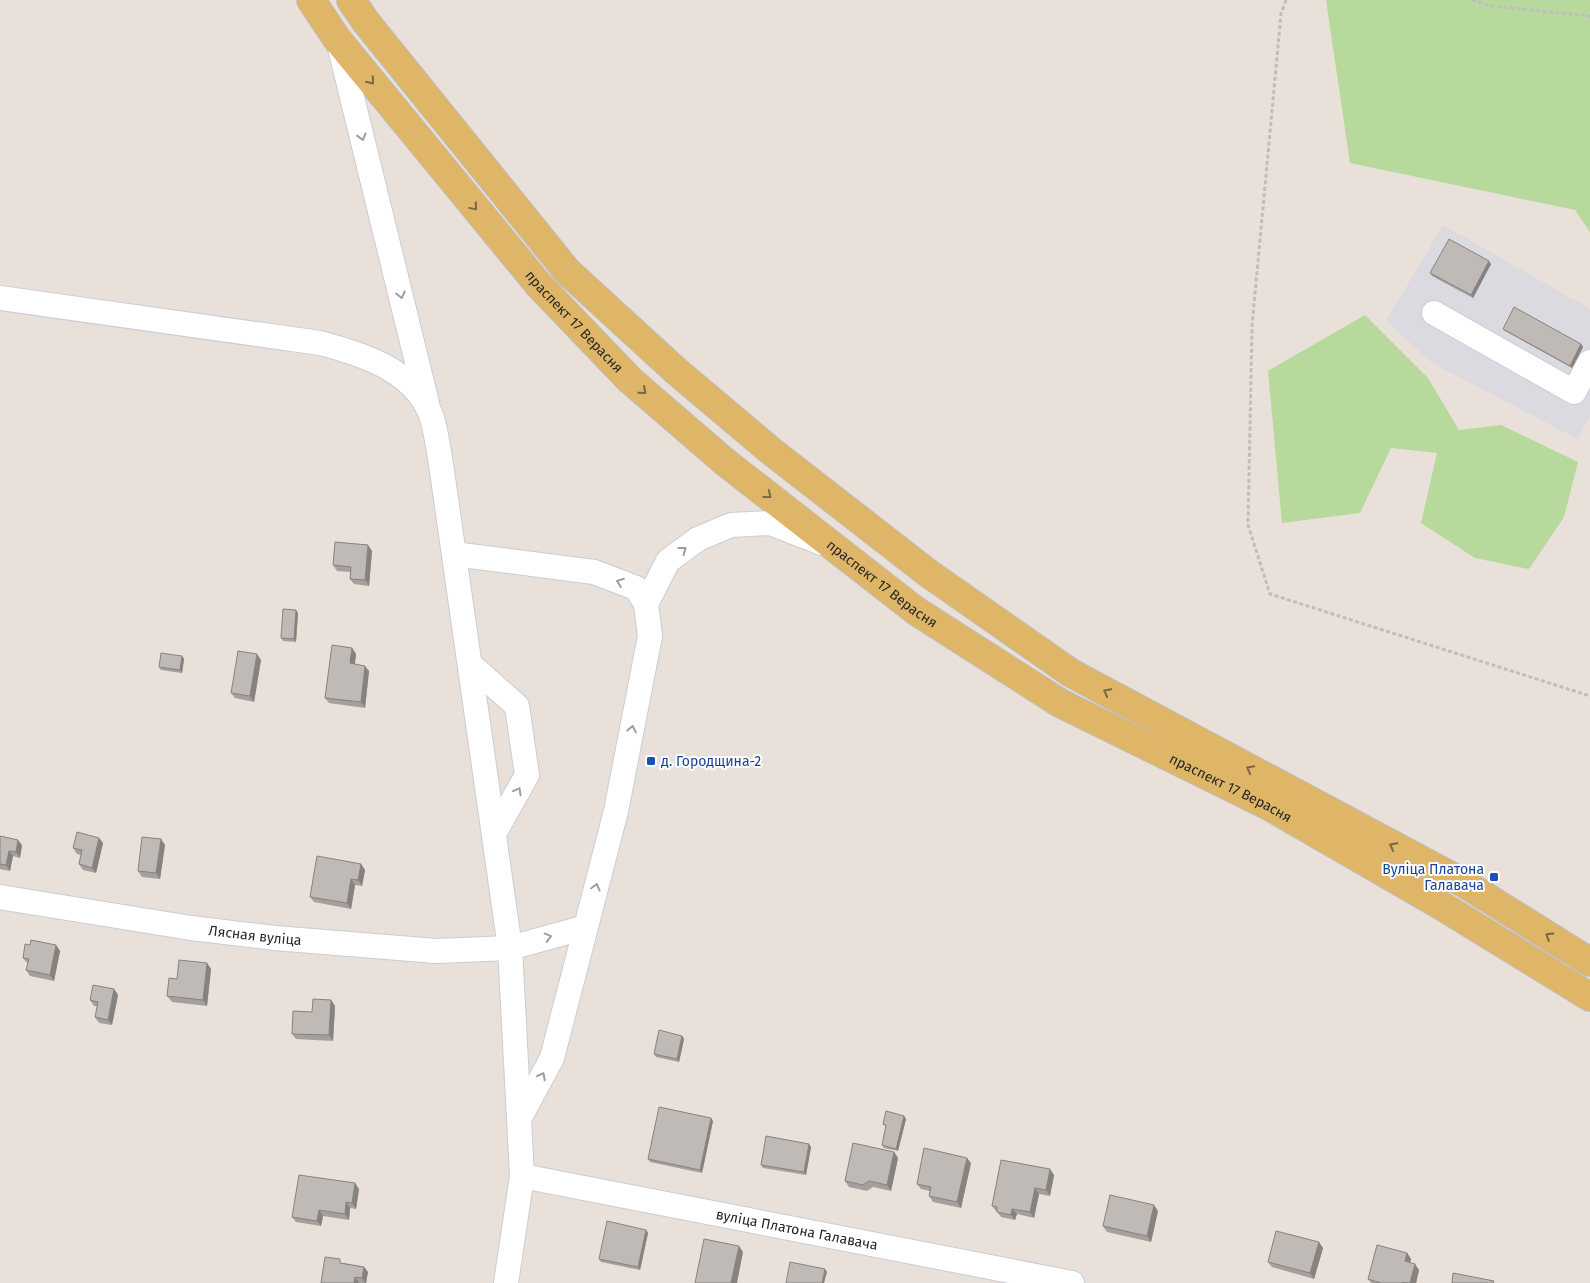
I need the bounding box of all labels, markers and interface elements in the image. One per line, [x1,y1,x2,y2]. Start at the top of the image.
one-way arrow [366,75,374,84]
one-way arrow [356,132,366,140]
one-way arrow [468,201,476,210]
street label: праспект 17 Верасня [522,267,627,376]
one-way arrow [395,290,405,298]
one-way arrow [637,385,646,393]
one-way arrow [762,489,771,497]
street label: праспект 17 Верасня [823,536,941,631]
one-way arrow [677,548,686,556]
one-way arrow [616,578,625,588]
one-way arrow [1103,688,1112,698]
one-way arrow [626,724,637,733]
street label: праспект 17 Верасня [1167,750,1295,826]
place label: д. Городщина-2 [661,753,761,770]
marker: д. Городщина-2 [645,755,657,767]
one-way arrow [1246,766,1255,776]
one-way arrow [512,788,522,797]
one-way arrow [1389,842,1398,852]
place label: Вуліца Платона Галавача [1382,861,1484,894]
marker: Вуліца Платона Галавача [1488,871,1500,883]
one-way arrow [591,883,601,892]
street label: Лясная вуліца [208,922,302,949]
one-way arrow [544,933,552,943]
one-way arrow [1545,933,1554,943]
one-way arrow [536,1073,546,1082]
street label: вуліца Платона Галавача [714,1205,879,1254]

